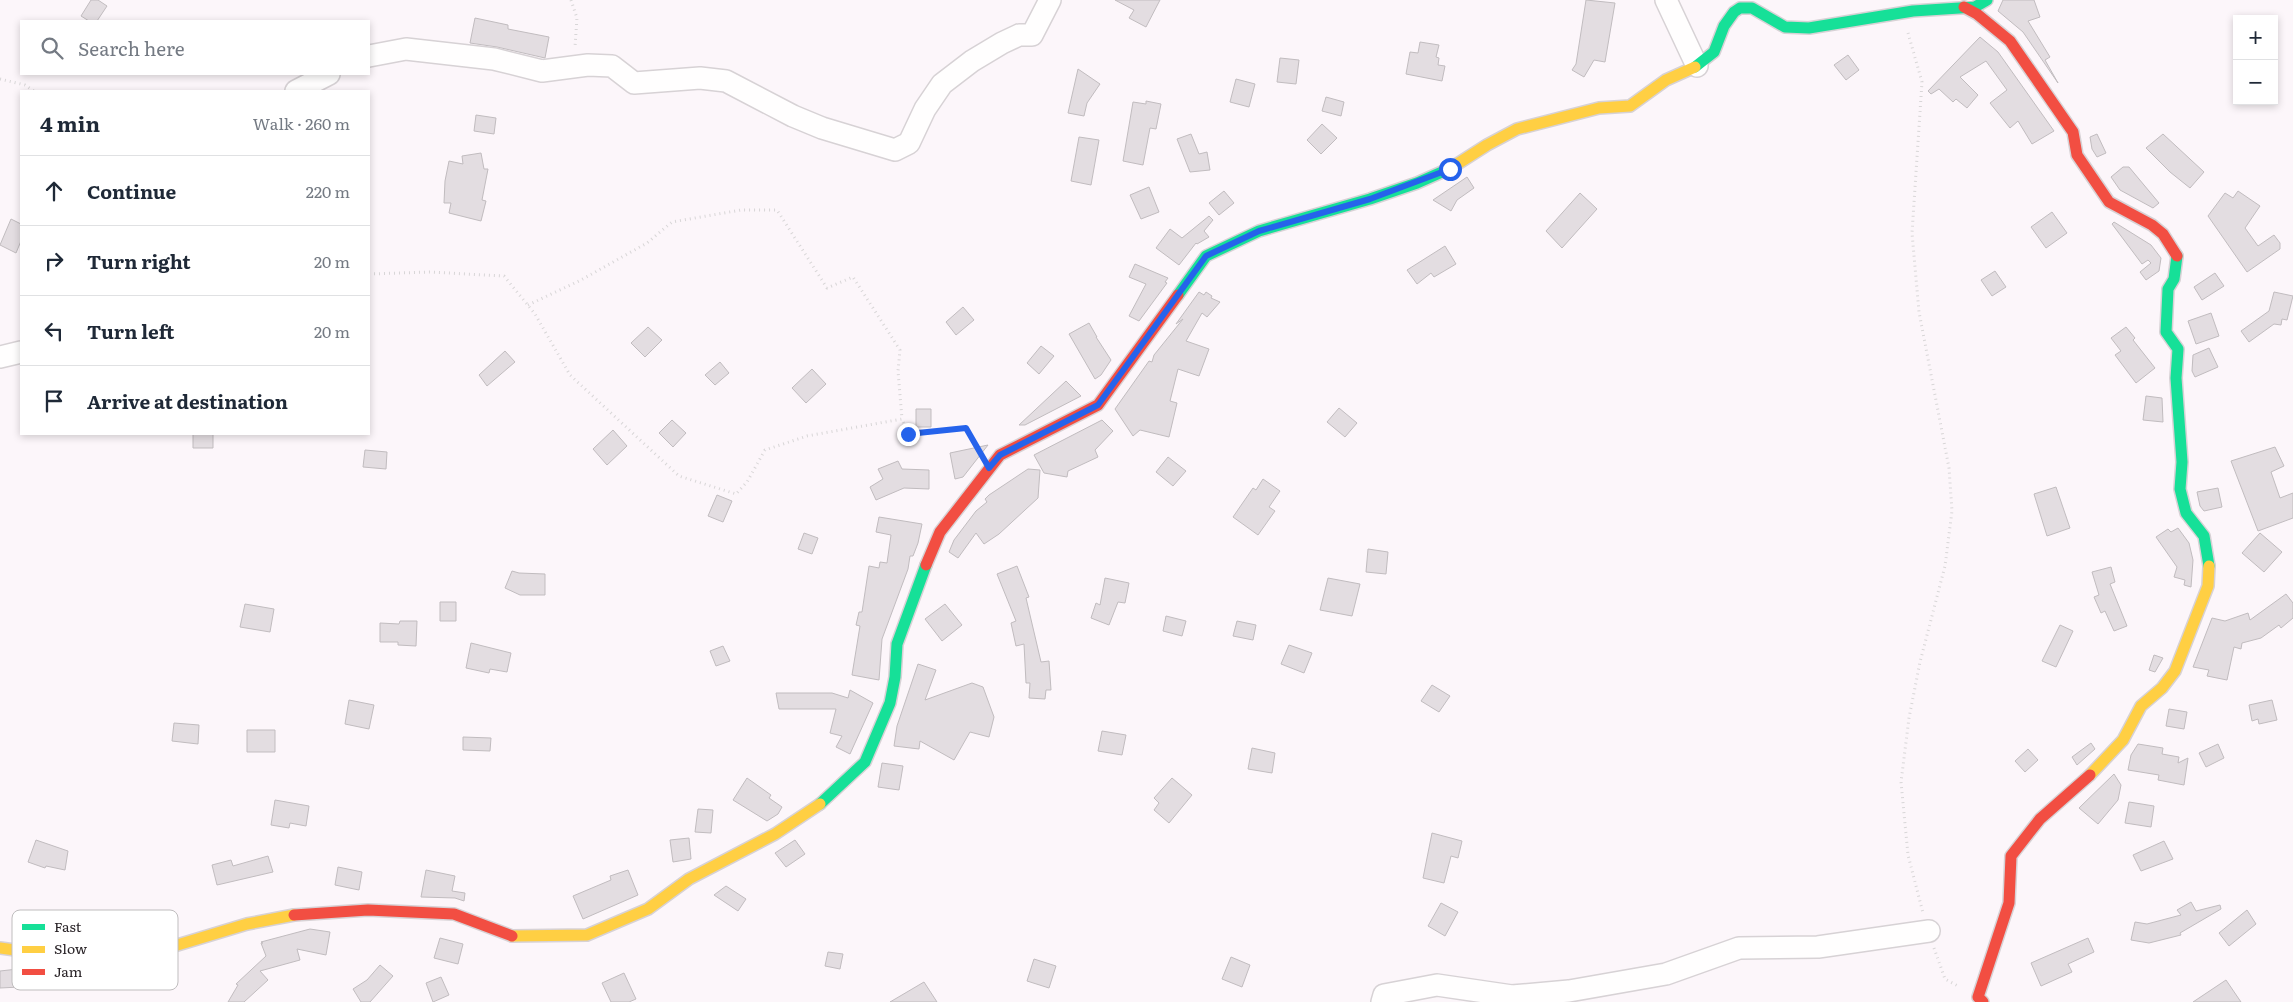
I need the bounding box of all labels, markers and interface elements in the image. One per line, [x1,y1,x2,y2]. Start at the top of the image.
map controls [2233,15,2278,105]
button: + [2233,15,2278,60]
search box [20,20,370,75]
icon: search [38,34,66,62]
text: Search here [78,34,185,62]
button: − [2233,60,2278,105]
text: 4 min [40,107,100,138]
text: Walk · 260 m [253,111,350,135]
route start [1439,158,1462,181]
icon: ahead [40,177,68,205]
text: Continue [87,177,176,205]
text: 220 m [306,179,350,203]
icon: right [40,247,68,275]
text: Turn right [87,247,191,275]
text: 20 m [314,249,350,273]
icon: left [40,317,68,345]
text: Turn left [87,317,174,345]
text: 20 m [314,319,350,343]
icon: arrive [40,387,68,415]
text: Arrive at destination [87,387,288,415]
route end [897,423,920,446]
legend [12,910,178,990]
text: Fast [54,916,82,936]
text: Slow [54,938,87,958]
text: Jam [54,961,83,981]

